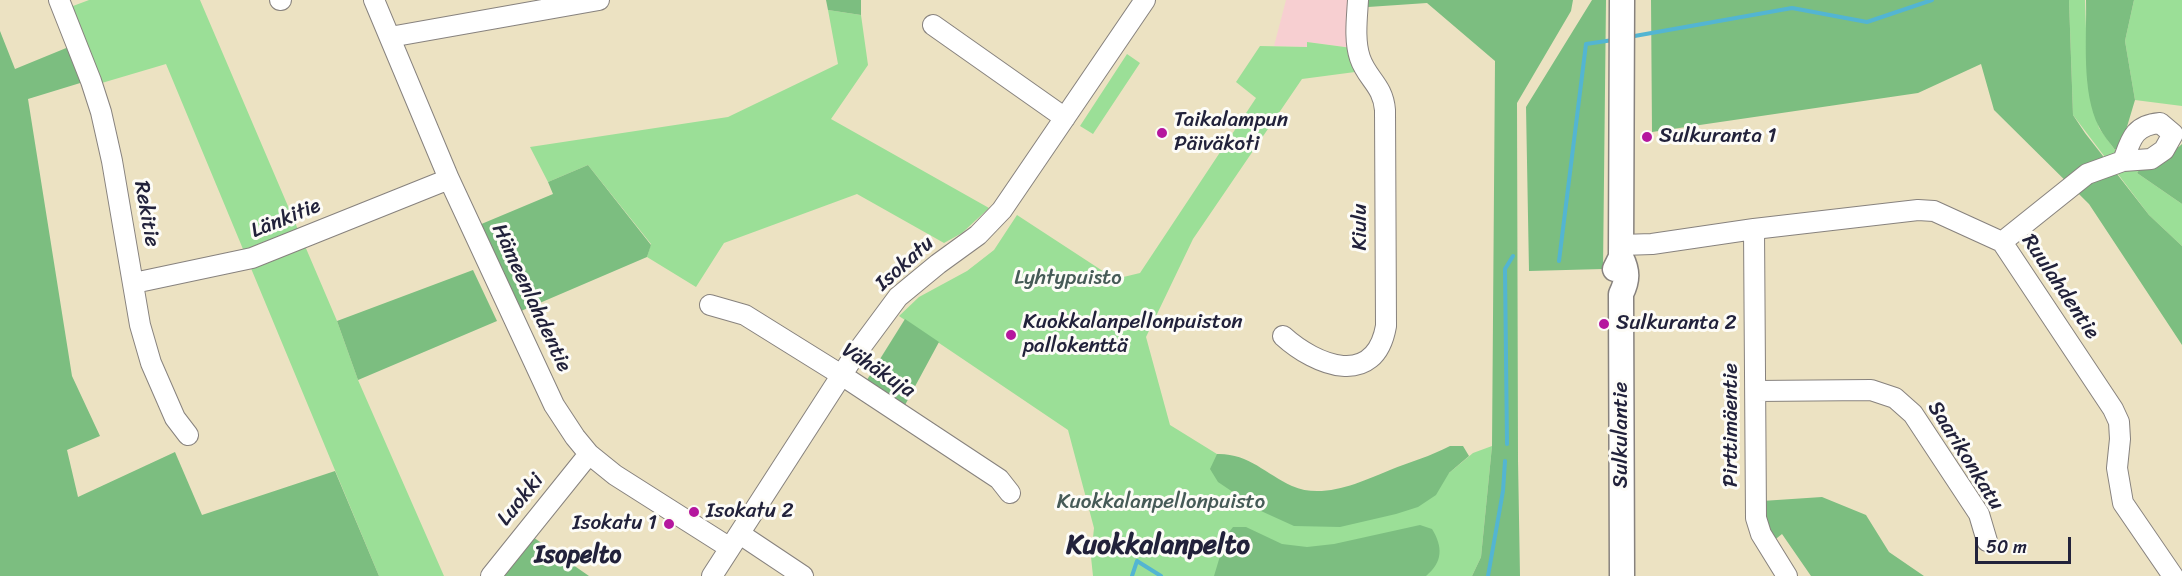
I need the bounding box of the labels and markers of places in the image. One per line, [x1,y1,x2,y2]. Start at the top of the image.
place label: Taikalampun Päiväkoti [1174,108,1288,158]
place label: Sulkuranta 1 [1659,124,1776,150]
marker: Taikalampun Päiväkoti [1155,126,1169,140]
marker: Sulkuranta 1 [1640,130,1654,144]
place label: Kuokkalanpellonpuiston pallokenttä [1023,310,1243,360]
place label: Sulkuranta 2 [1616,311,1737,337]
marker: Sulkuranta 2 [1597,317,1611,331]
marker: Kuokkalanpellonpuiston pallokenttä [1004,328,1018,342]
place label: Isokatu 2 [706,499,794,525]
marker: Isokatu 2 [687,505,701,519]
place label: Isokatu 1 [572,511,657,537]
marker: Isokatu 1 [662,517,676,531]

